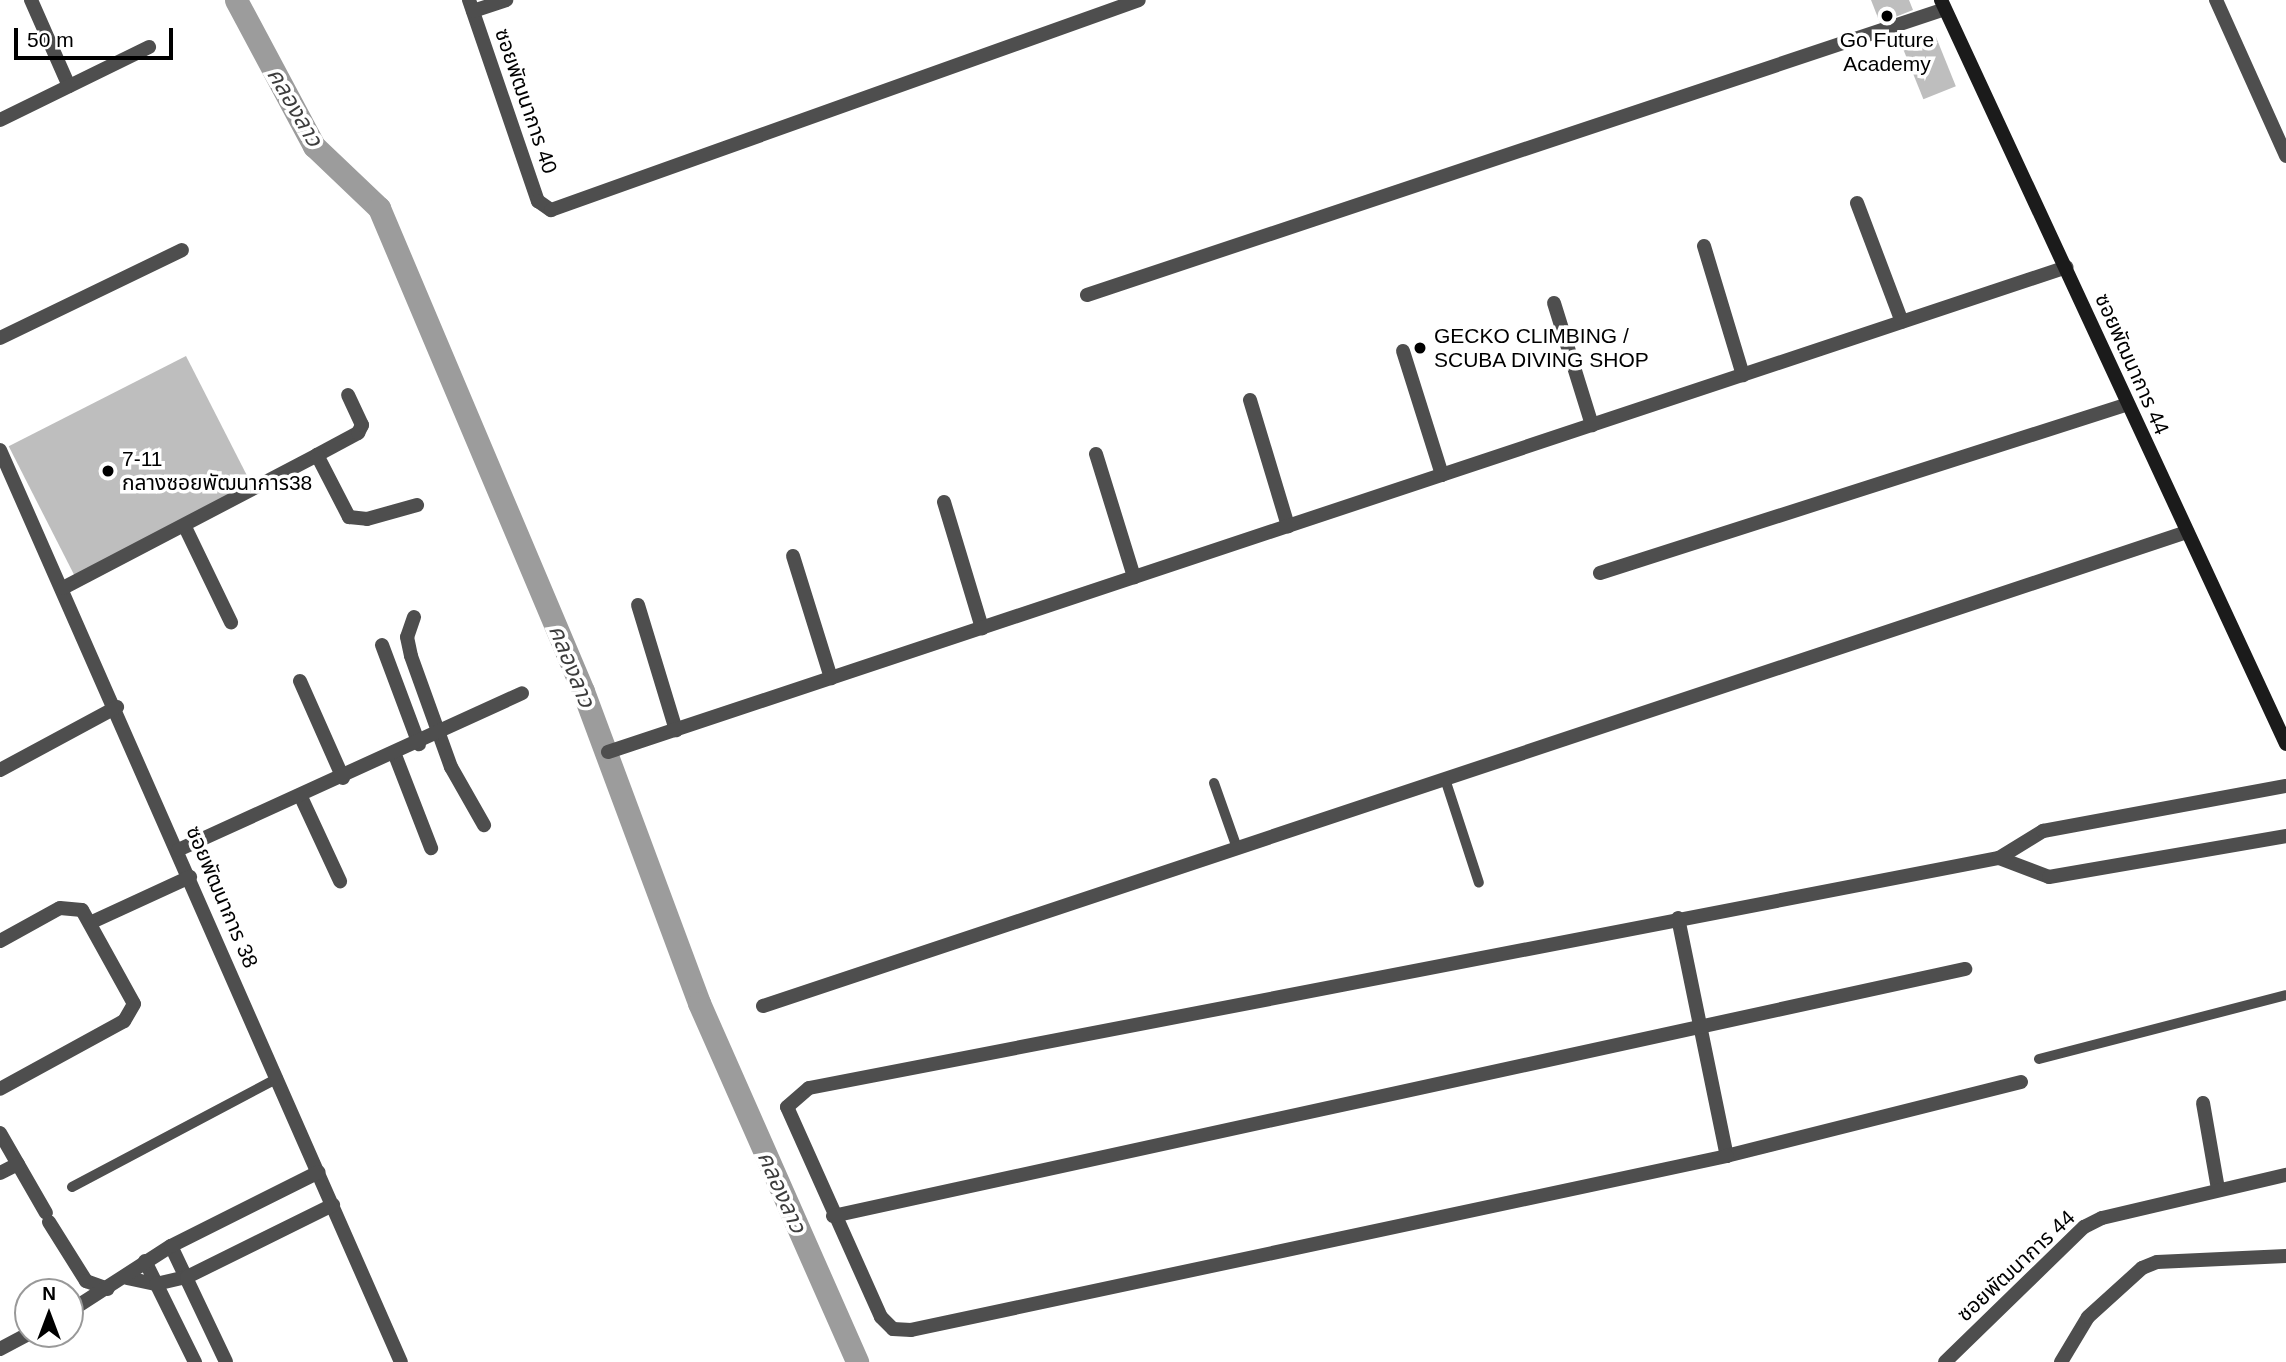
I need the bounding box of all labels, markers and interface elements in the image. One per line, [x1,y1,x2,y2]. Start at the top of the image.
marker: Go Future Academy [1879,8,1895,24]
scale bar [18,14,177,58]
street label: ซอยพัฒนาการ 40 [489,25,563,177]
place label: Go Future Academy [1840,27,1934,77]
text: 50 m [27,28,74,51]
water label: คลองลาว [261,63,329,151]
street label: ซอยพัฒนาการ 44 [2090,290,2174,438]
place label: GECKO CLIMBING / SCUBA DIVING SHOP [1434,323,1650,373]
marker: GECKO CLIMBING / SCUBA DIVING SHOP [1412,340,1428,356]
place label: 7-11 กลางซอยพัฒนาการ38 [122,446,312,496]
marker: 7-11 กลางซอยพัฒนาการ38 [100,463,116,479]
water label: คลองลาว [543,621,601,711]
street label: ซอยพัฒนาการ 38 [181,822,263,972]
water label: คลองลาว [752,1147,812,1237]
street label: ซอยพัฒนาการ 44 [1952,1205,2080,1327]
north arrow [14,1278,84,1348]
text: N [42,1283,56,1304]

